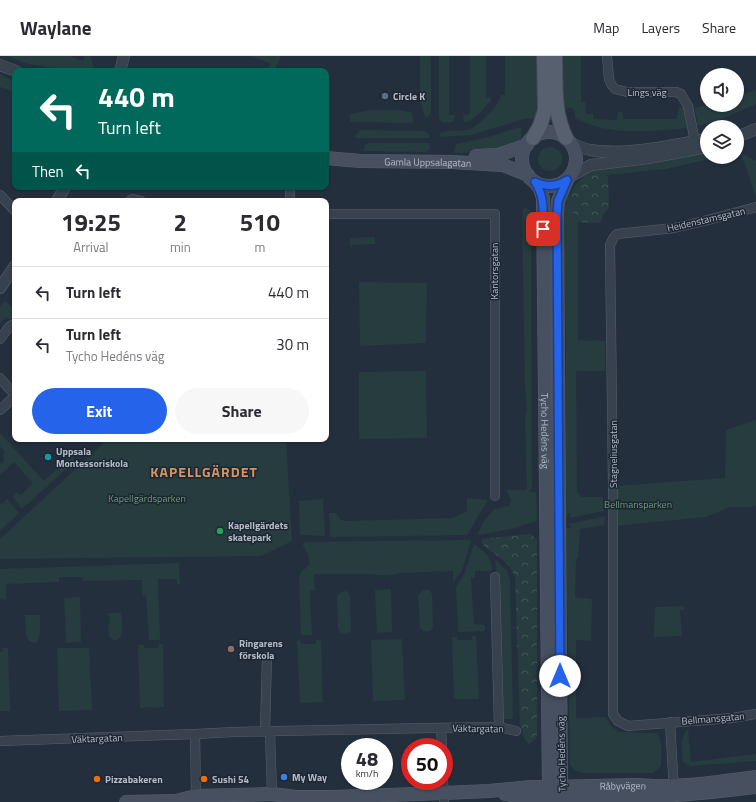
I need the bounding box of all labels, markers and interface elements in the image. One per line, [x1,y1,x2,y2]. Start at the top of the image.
text: Waylane [20,13,92,42]
text: Map [593,17,619,38]
text: Layers [641,17,680,38]
text: Share [702,17,736,38]
map controls [700,68,744,164]
button: sound [700,68,744,112]
text: 440 m [98,75,175,118]
icon: left [32,84,84,136]
street label: Lings väg [627,85,667,100]
place label: Circle K [393,89,425,104]
marker: Circle K [380,91,390,101]
text: Turn left [98,114,161,141]
button: layers [700,120,744,164]
street label: Gamla Uppsalagatan [384,154,472,171]
text: Then [32,160,64,183]
icon: left [72,160,94,182]
street label: Heidenstamsgatan [666,203,747,236]
text: 19:25 [61,204,121,240]
text: 2 [174,204,187,240]
text: 510 [240,204,280,240]
pin [526,212,560,246]
icon: arrive [532,218,554,240]
text: Arrival [73,237,109,257]
text: min [170,237,191,257]
text: m [254,237,265,257]
street label: Kantorsgatan [487,243,502,299]
text: Turn left [66,281,121,304]
text: 440 m [268,281,309,304]
icon: left [32,282,54,304]
text: Turn left [66,323,121,346]
text: 30 m [276,333,309,356]
icon: left [32,334,54,356]
text: Tycho Hedéns väg [66,346,164,366]
button: Exit [32,388,167,434]
button: Share [175,388,309,434]
street label: Tycho Hedéns väg [537,393,553,469]
street label: Stagneliusgatan [606,420,621,488]
place label: Uppsala Montessoriskola [56,444,128,471]
marker: Uppsala Montessoriskola [43,452,53,462]
district label: KAPELLGÄRDET [150,461,258,482]
park label: Kapellgärdsparken [108,491,186,506]
park label: Bellmansparken [604,497,672,512]
place label: Kapellgärdets skatepark [228,518,288,545]
marker: Kapellgärdets skatepark [215,526,225,536]
place label: Ringarens förskola [239,636,283,663]
marker: Ringarens förskola [226,644,236,654]
position arrow [539,655,581,697]
street label: Bellmansgatan [681,708,745,729]
street label: Tycho Hedéns väg [553,716,570,792]
street label: Väktargatan [452,721,504,736]
street label: Väktargatan [71,730,123,747]
speed limit sign: 50 [401,738,453,790]
text: 48 [356,743,378,774]
text: km/h [356,766,378,781]
place label: My Way [292,770,327,785]
place label: Pizzabakeren [105,772,163,787]
place label: Sushi 54 [212,772,250,787]
marker: My Way [279,772,289,782]
marker: Pizzabakeren [92,774,102,784]
marker: Sushi 54 [199,774,209,784]
street label: Råbyvägen [599,778,647,794]

